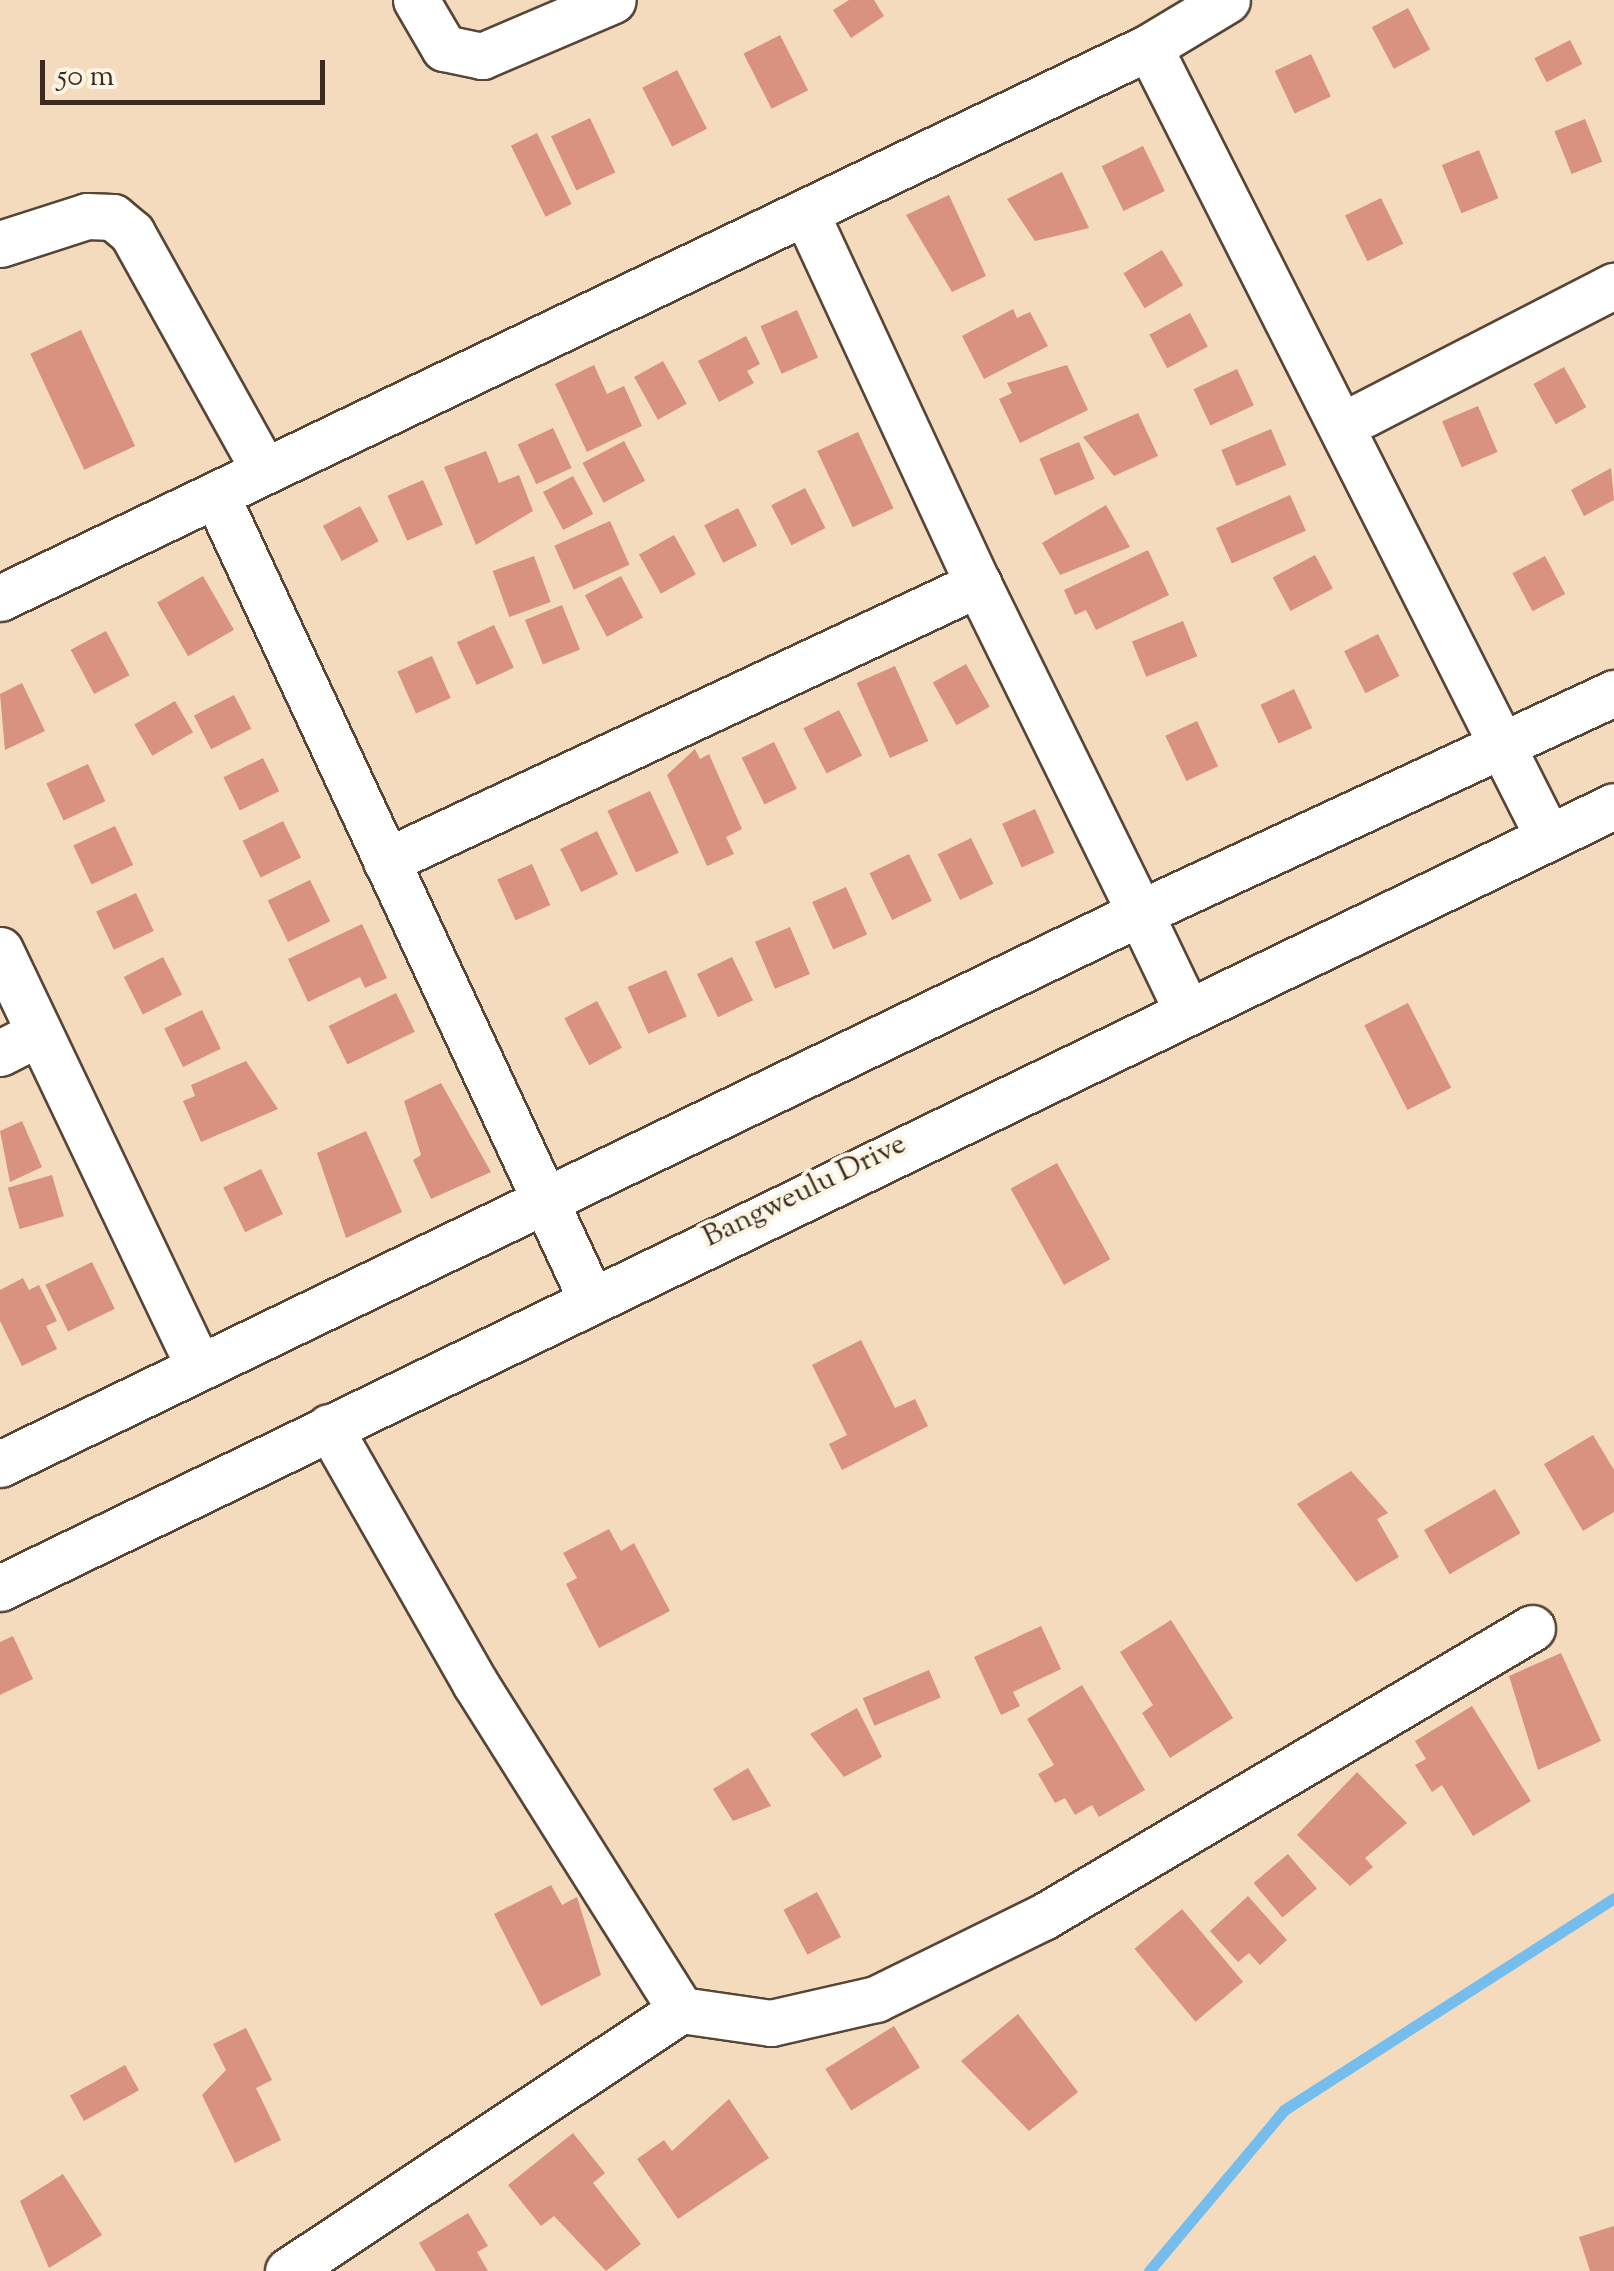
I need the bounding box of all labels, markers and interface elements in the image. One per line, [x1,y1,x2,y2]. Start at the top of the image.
scale bar [45,40,330,102]
text: 50 m [57,56,114,99]
street label: Bangweulu Drive [698,1127,912,1257]

